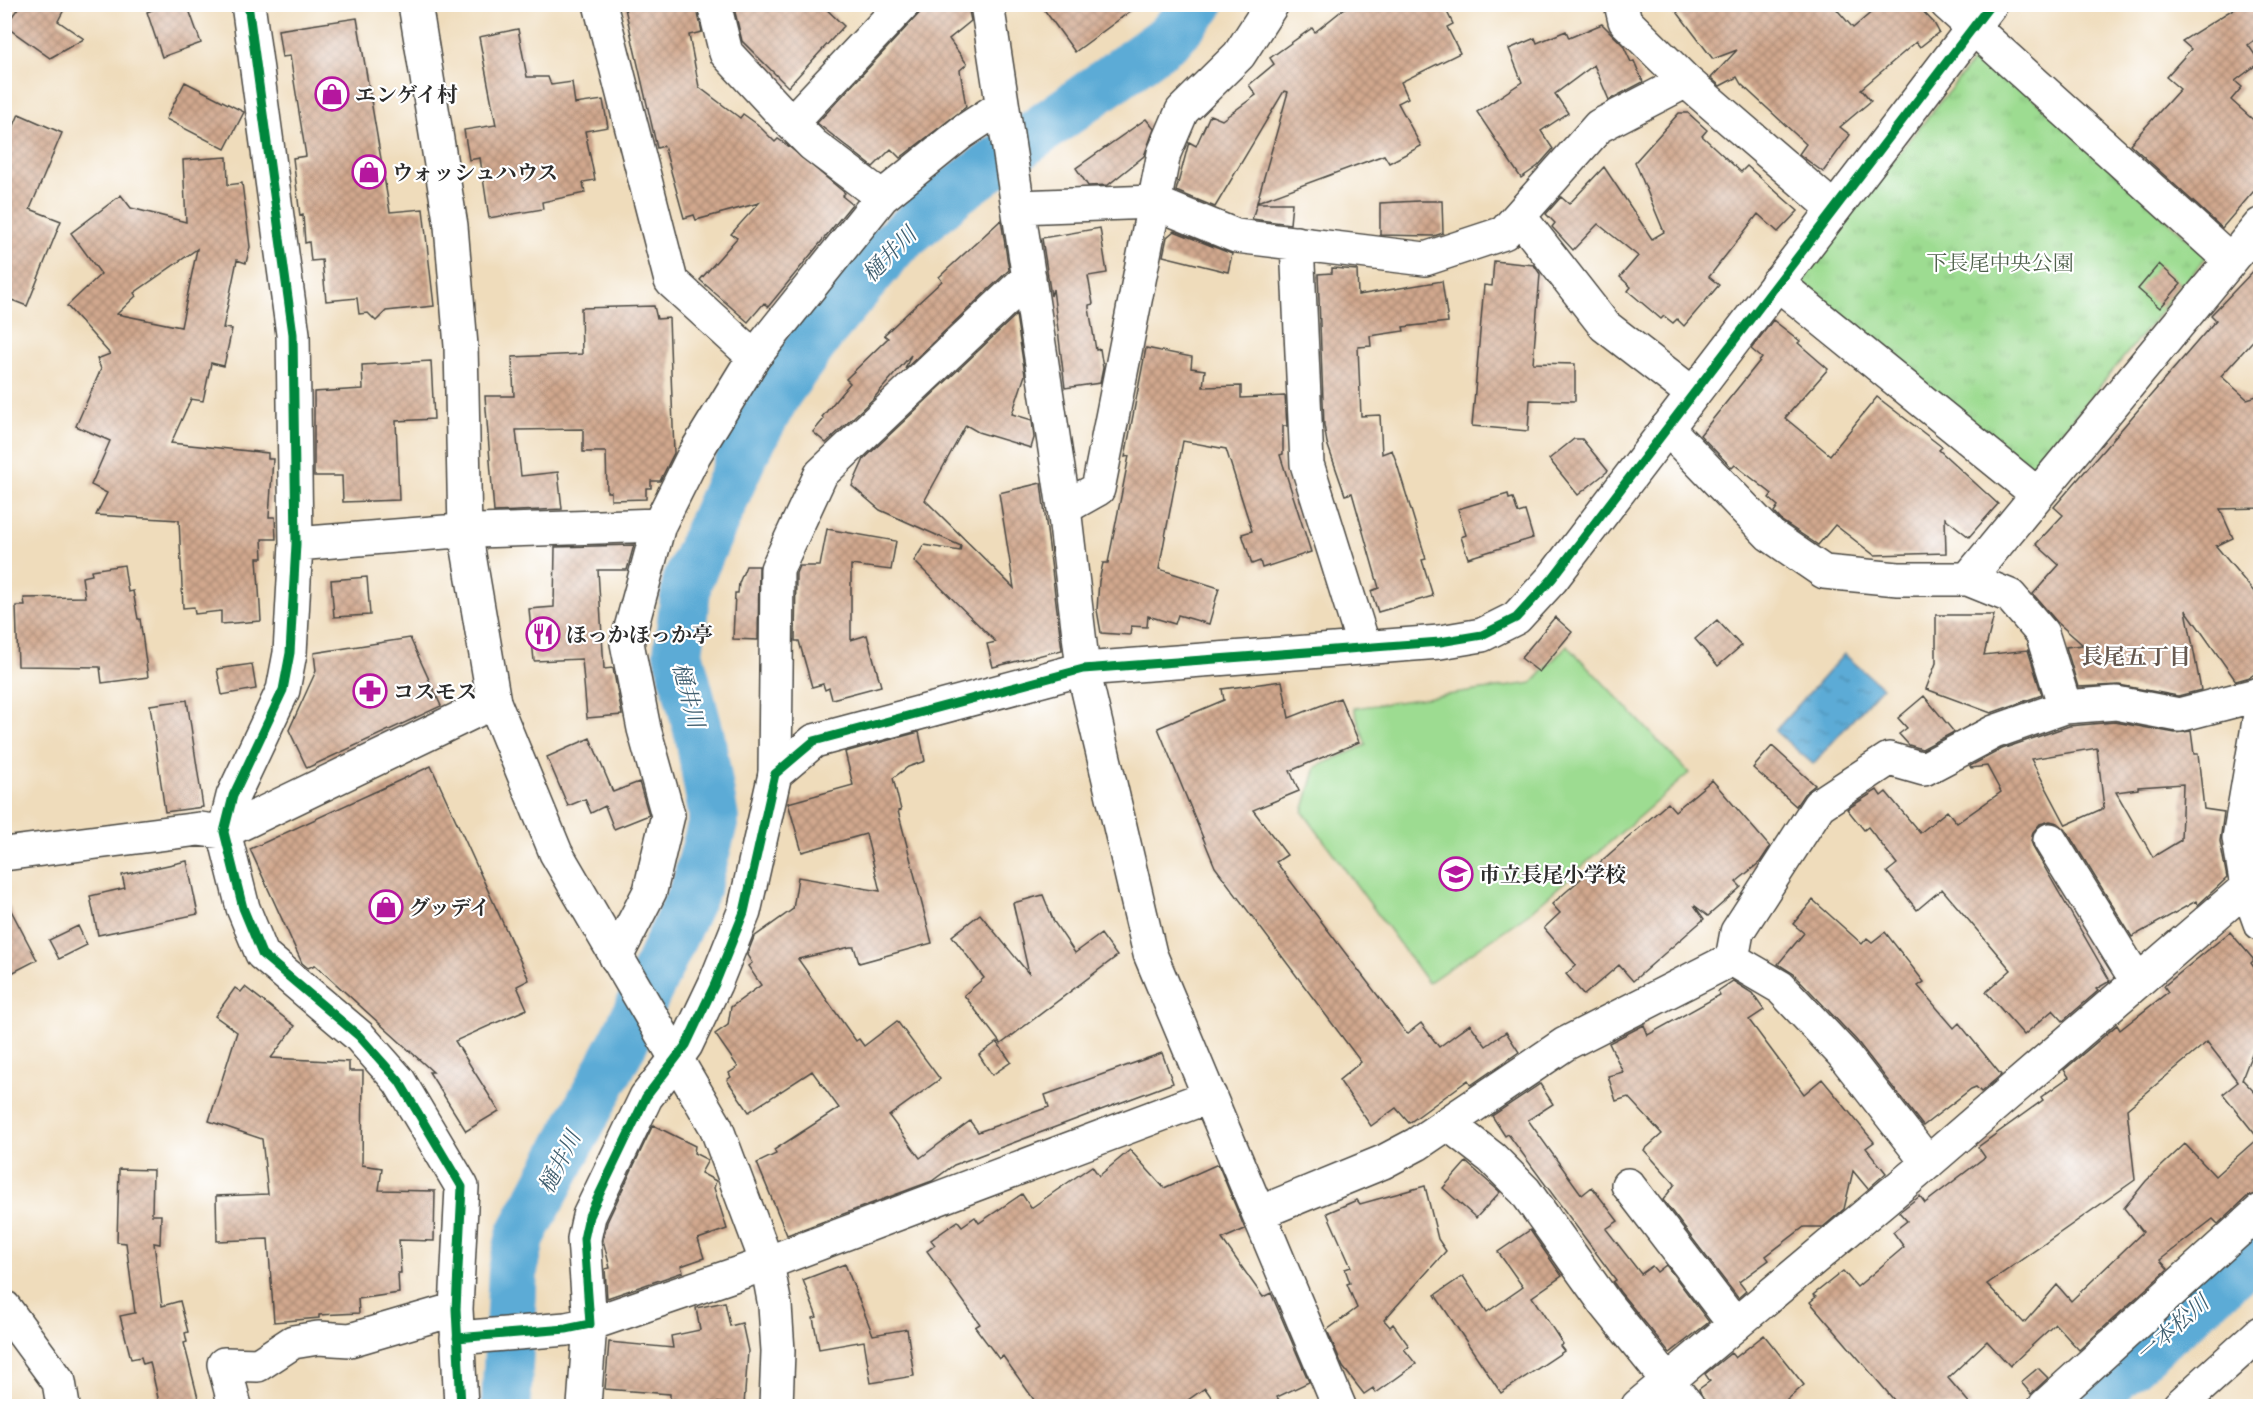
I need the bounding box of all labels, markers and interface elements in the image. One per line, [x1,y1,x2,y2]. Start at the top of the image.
shop icon: エンゲイ村 [314,76,350,112]
place label: エンゲイ村 [355,79,458,110]
shop icon: ウォッシュハウス [351,154,387,190]
place label: ウォッシュハウス [392,157,558,188]
water label: 樋井川 [855,218,925,289]
park label: 下長尾中央公園 [1927,247,2074,278]
restaurant icon: ほっかほっか亭 [525,616,561,652]
place label: ほっかほっか亭 [566,619,713,650]
district label: 長尾五丁目 [2081,640,2191,672]
water label: 樋井川 [665,659,714,733]
pharmacy icon: コスモス [352,673,388,709]
place label: コスモス [393,676,477,707]
school or university icon: 市立長尾小学校 [1438,856,1474,892]
place label: 市立長尾小学校 [1479,859,1626,890]
shop icon: グッデイ [368,889,404,925]
place label: グッデイ [409,892,490,923]
water label: 樋井川 [530,1124,589,1199]
water label: 一本松川 [2128,1286,2217,1369]

